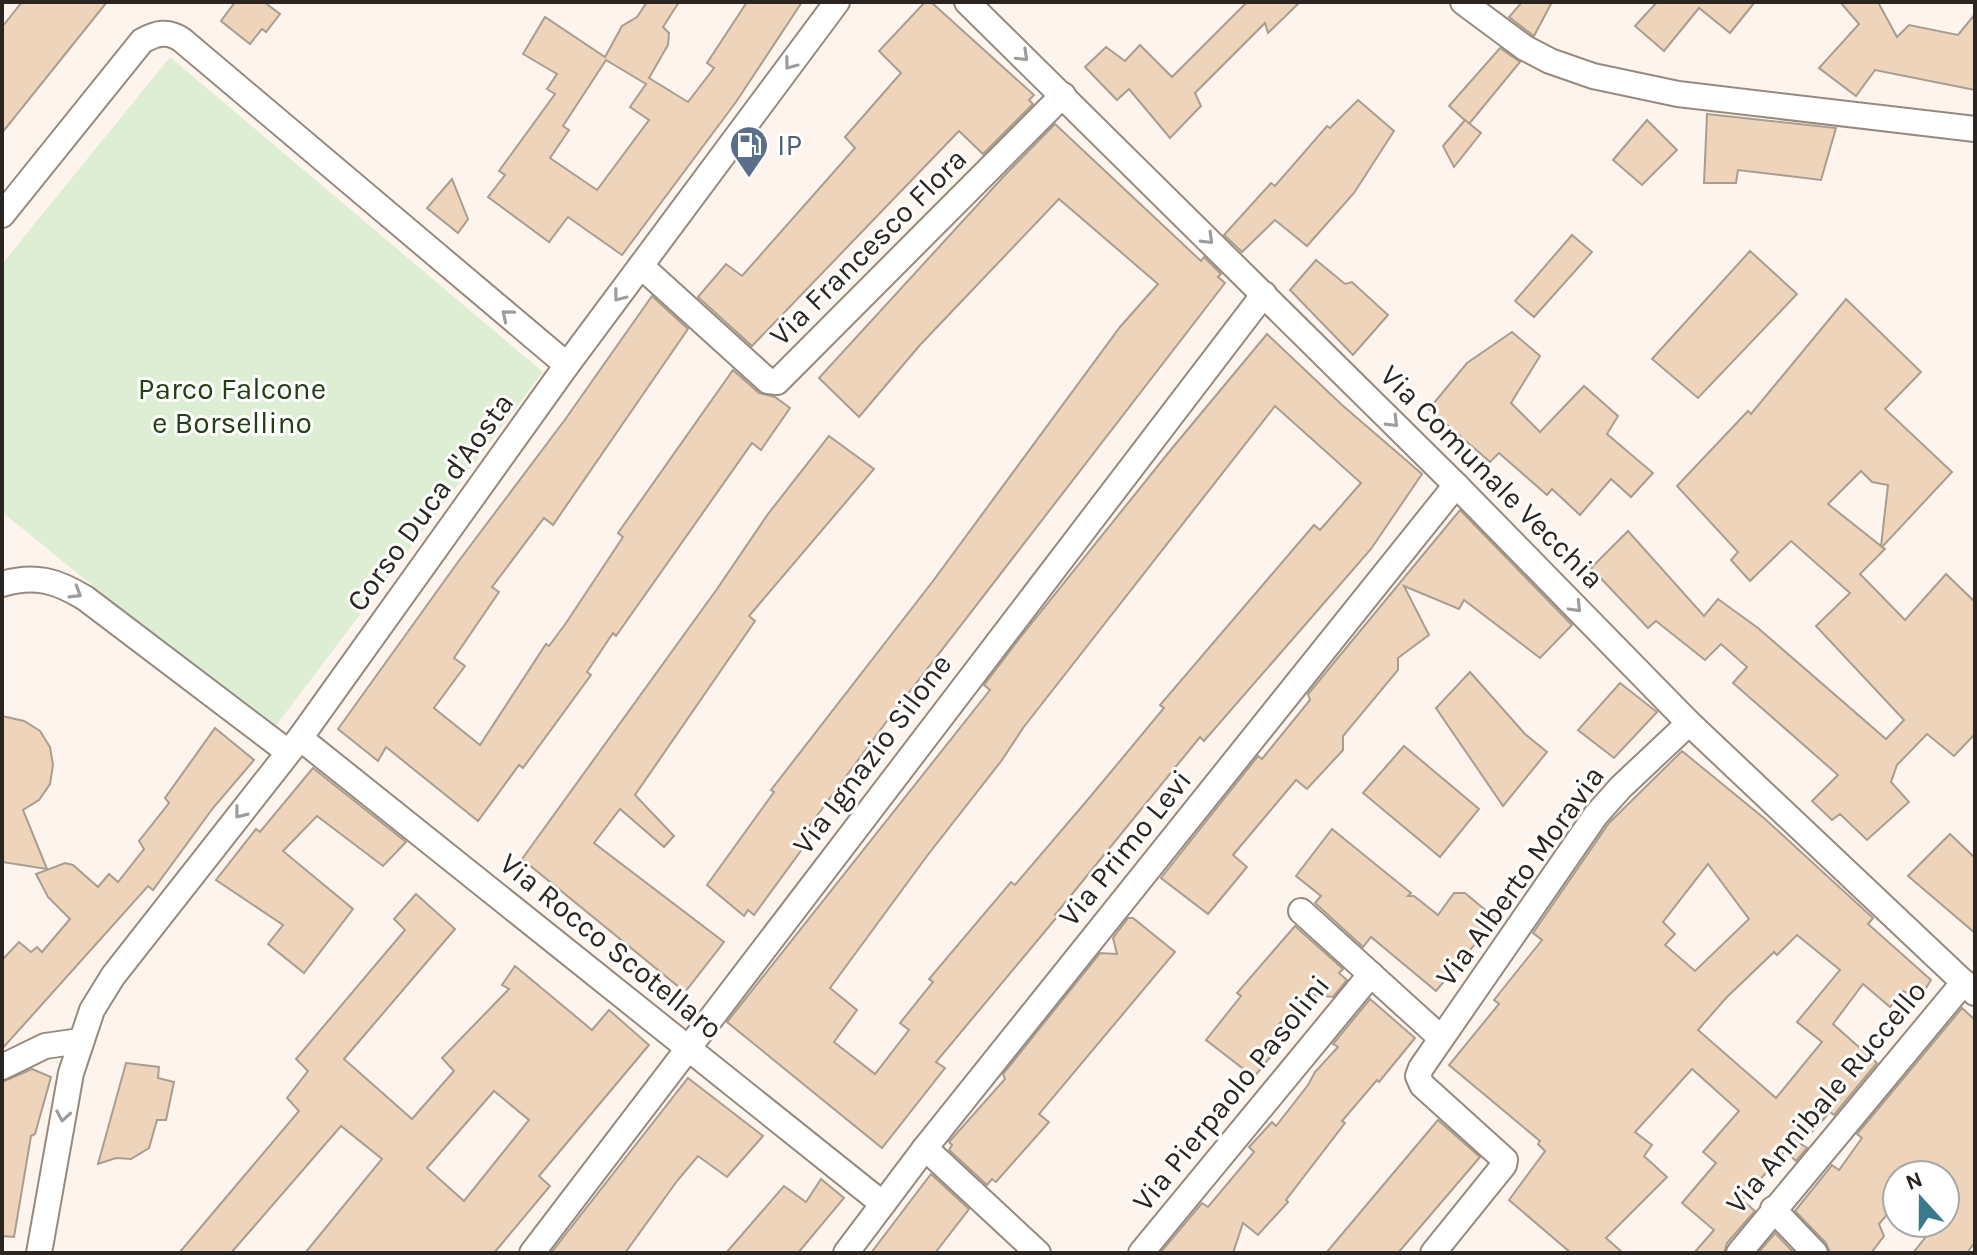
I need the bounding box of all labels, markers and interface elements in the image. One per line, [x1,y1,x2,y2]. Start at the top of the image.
one-way arrow [1014,47,1028,61]
one-way arrow [785,56,799,70]
fuel station icon: IP [728,124,770,179]
place label: IP [777,127,802,163]
street label: Via Francesco Flora [762,141,974,353]
one-way arrow [1199,230,1213,244]
one-way arrow [614,287,628,302]
one-way arrow [502,310,517,325]
street label: Via Comunale Vecchia [1373,358,1611,596]
park label: Parco Falcone e Borsellino [138,371,326,441]
street label: Corso Duca d'Aosta [339,386,521,618]
one-way arrow [1384,413,1398,427]
one-way arrow [67,583,82,599]
one-way arrow [1567,598,1581,612]
street label: Via Ignazio Silone [785,647,959,861]
street label: Via Alberto Moravia [1428,759,1612,993]
street label: Via Primo Levi [1051,762,1199,934]
one-way arrow [235,804,250,818]
street label: Via Rocco Scotellaro [492,845,730,1047]
street label: Via Pierpaolo Pasolini [1125,968,1337,1218]
street label: Via Annibale Ruccello [1718,973,1934,1221]
one-way arrow [55,1110,72,1123]
north arrow [1881,1159,1961,1239]
text: N [1902,1166,1926,1196]

